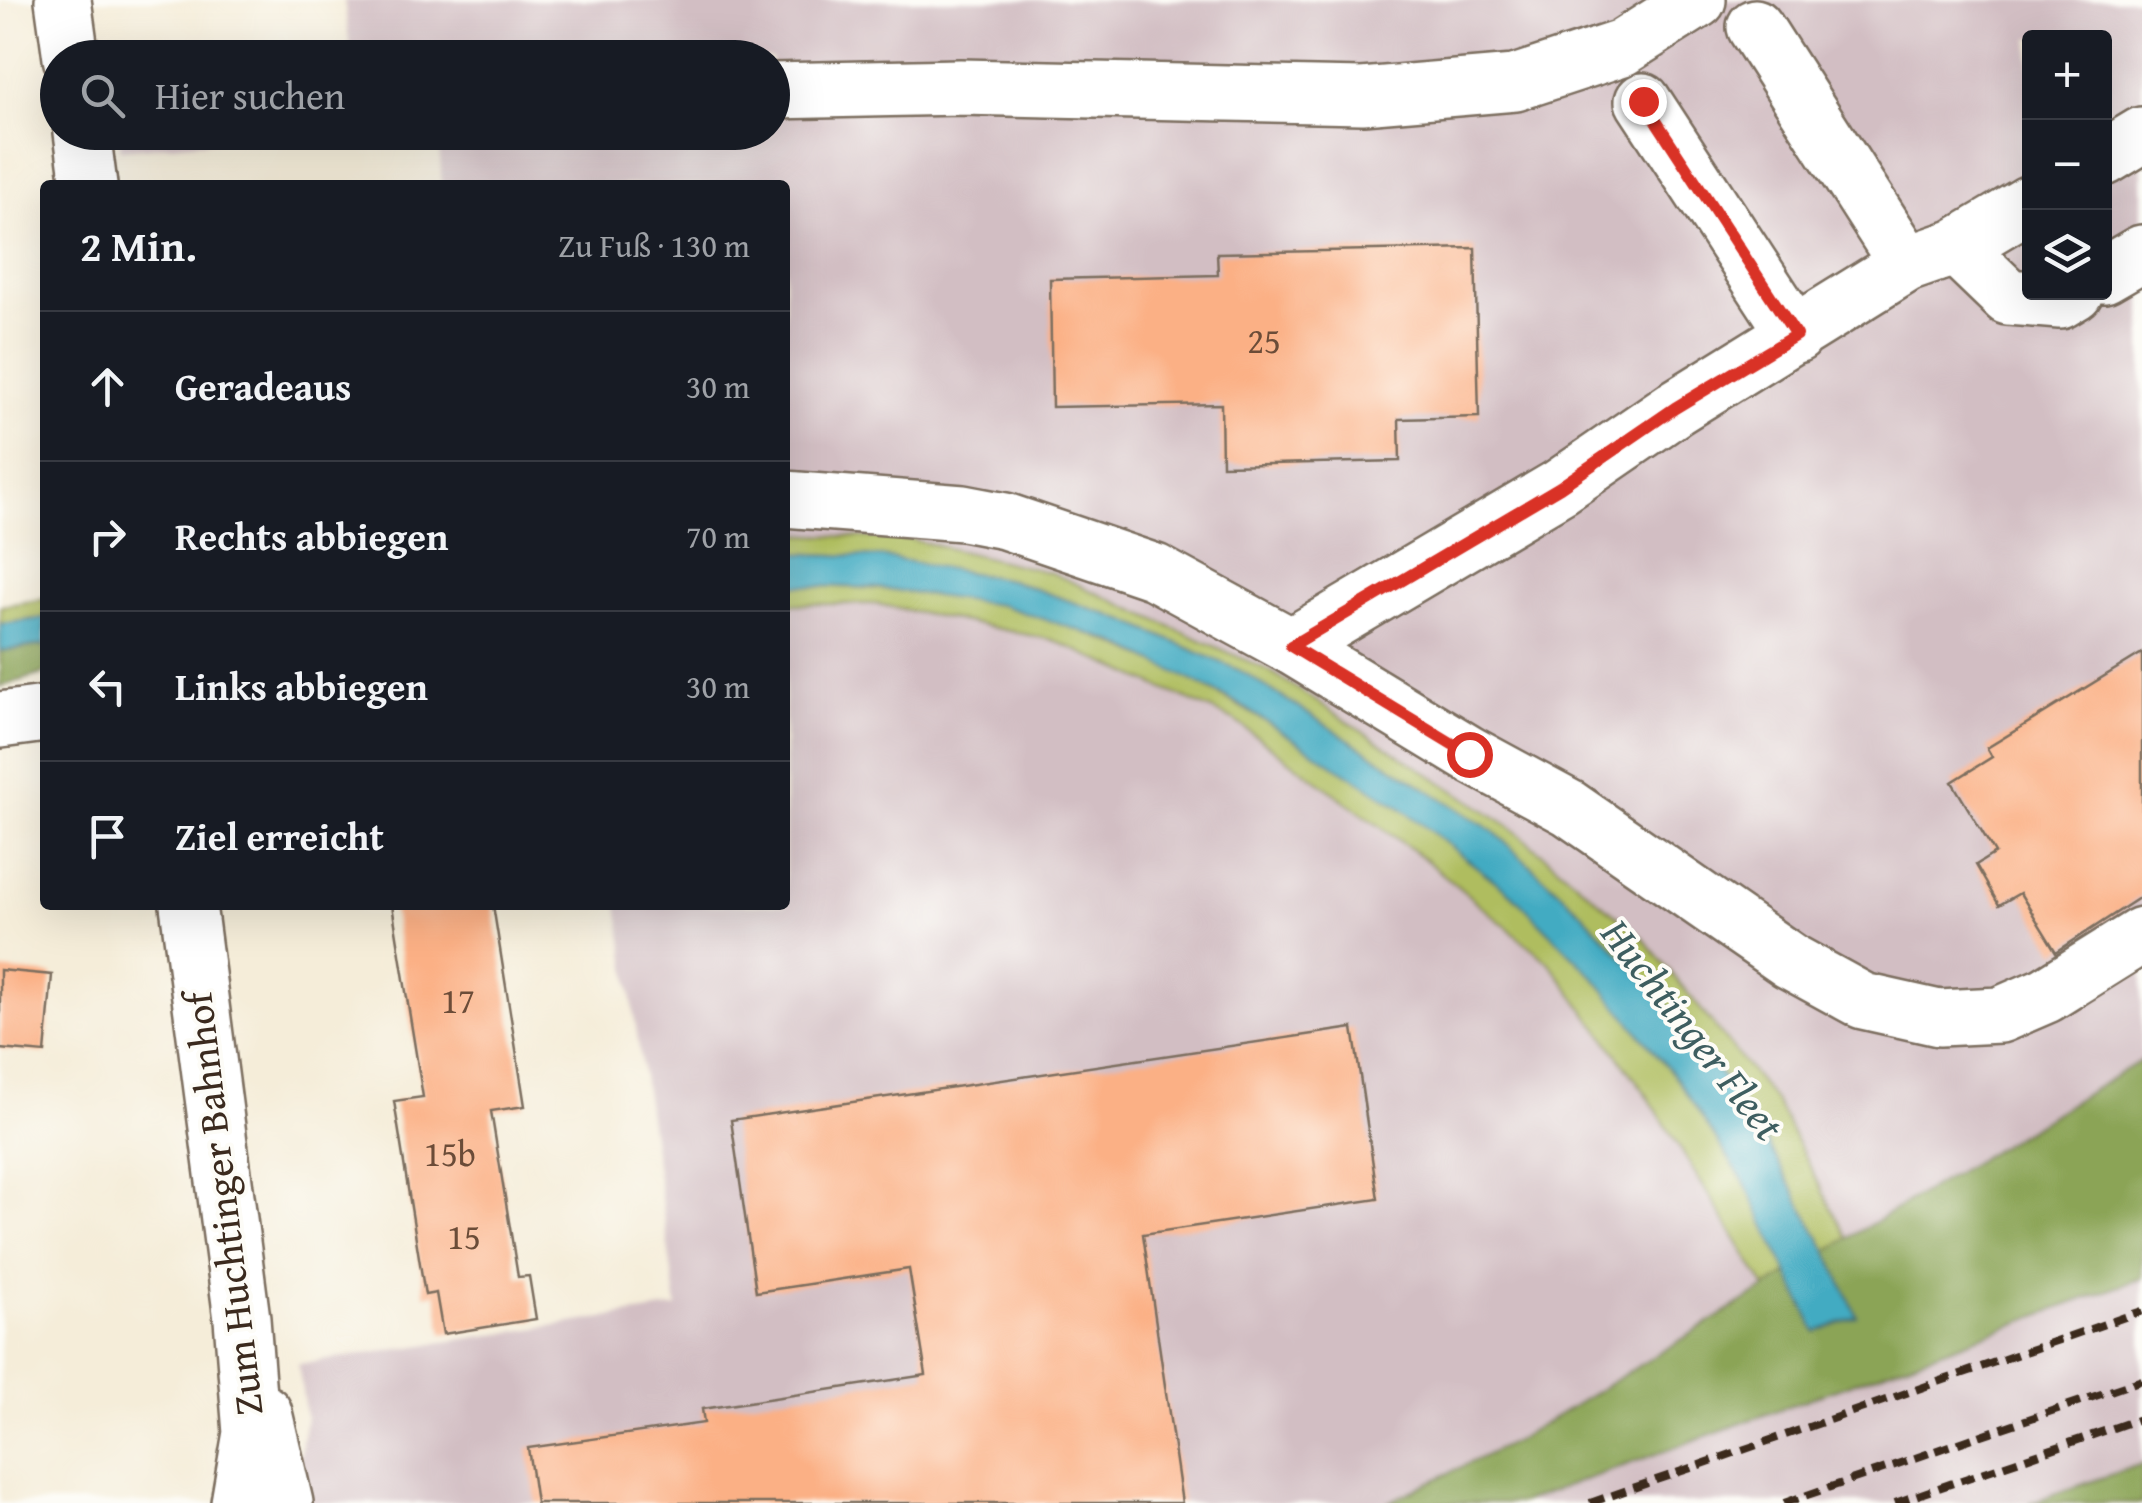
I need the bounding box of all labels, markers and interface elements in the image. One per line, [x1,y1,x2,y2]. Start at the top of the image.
map controls [2022,30,2112,300]
button: + [2022,30,2112,120]
search box [40,40,790,150]
text: Hier suchen [155,67,345,123]
icon: search [75,68,130,123]
route end [1621,79,1667,125]
button: − [2022,120,2112,210]
button: layers [2022,210,2112,300]
text: 2 Min. [80,215,197,276]
text: Zu Fuß · 130 m [558,222,750,269]
house number: 25 [1247,315,1281,366]
text: Geradeaus [175,358,351,414]
icon: ahead [80,359,135,414]
text: 30 m [686,363,750,410]
text: Rechts abbiegen [175,508,448,564]
icon: right [80,509,135,564]
text: 70 m [686,513,750,560]
text: Links abbiegen [175,658,428,714]
icon: left [80,659,135,714]
text: 30 m [686,663,750,710]
route start [1447,732,1493,778]
text: Ziel erreicht [175,808,384,864]
icon: arrive [80,809,135,864]
water label: Huchtinger Fleet [1587,904,1800,1153]
house number: 17 [441,975,475,1026]
street label: Zum Huchtinger Bahnhof [167,985,278,1419]
house number: 15b [424,1128,476,1179]
house number: 15 [447,1211,481,1262]

